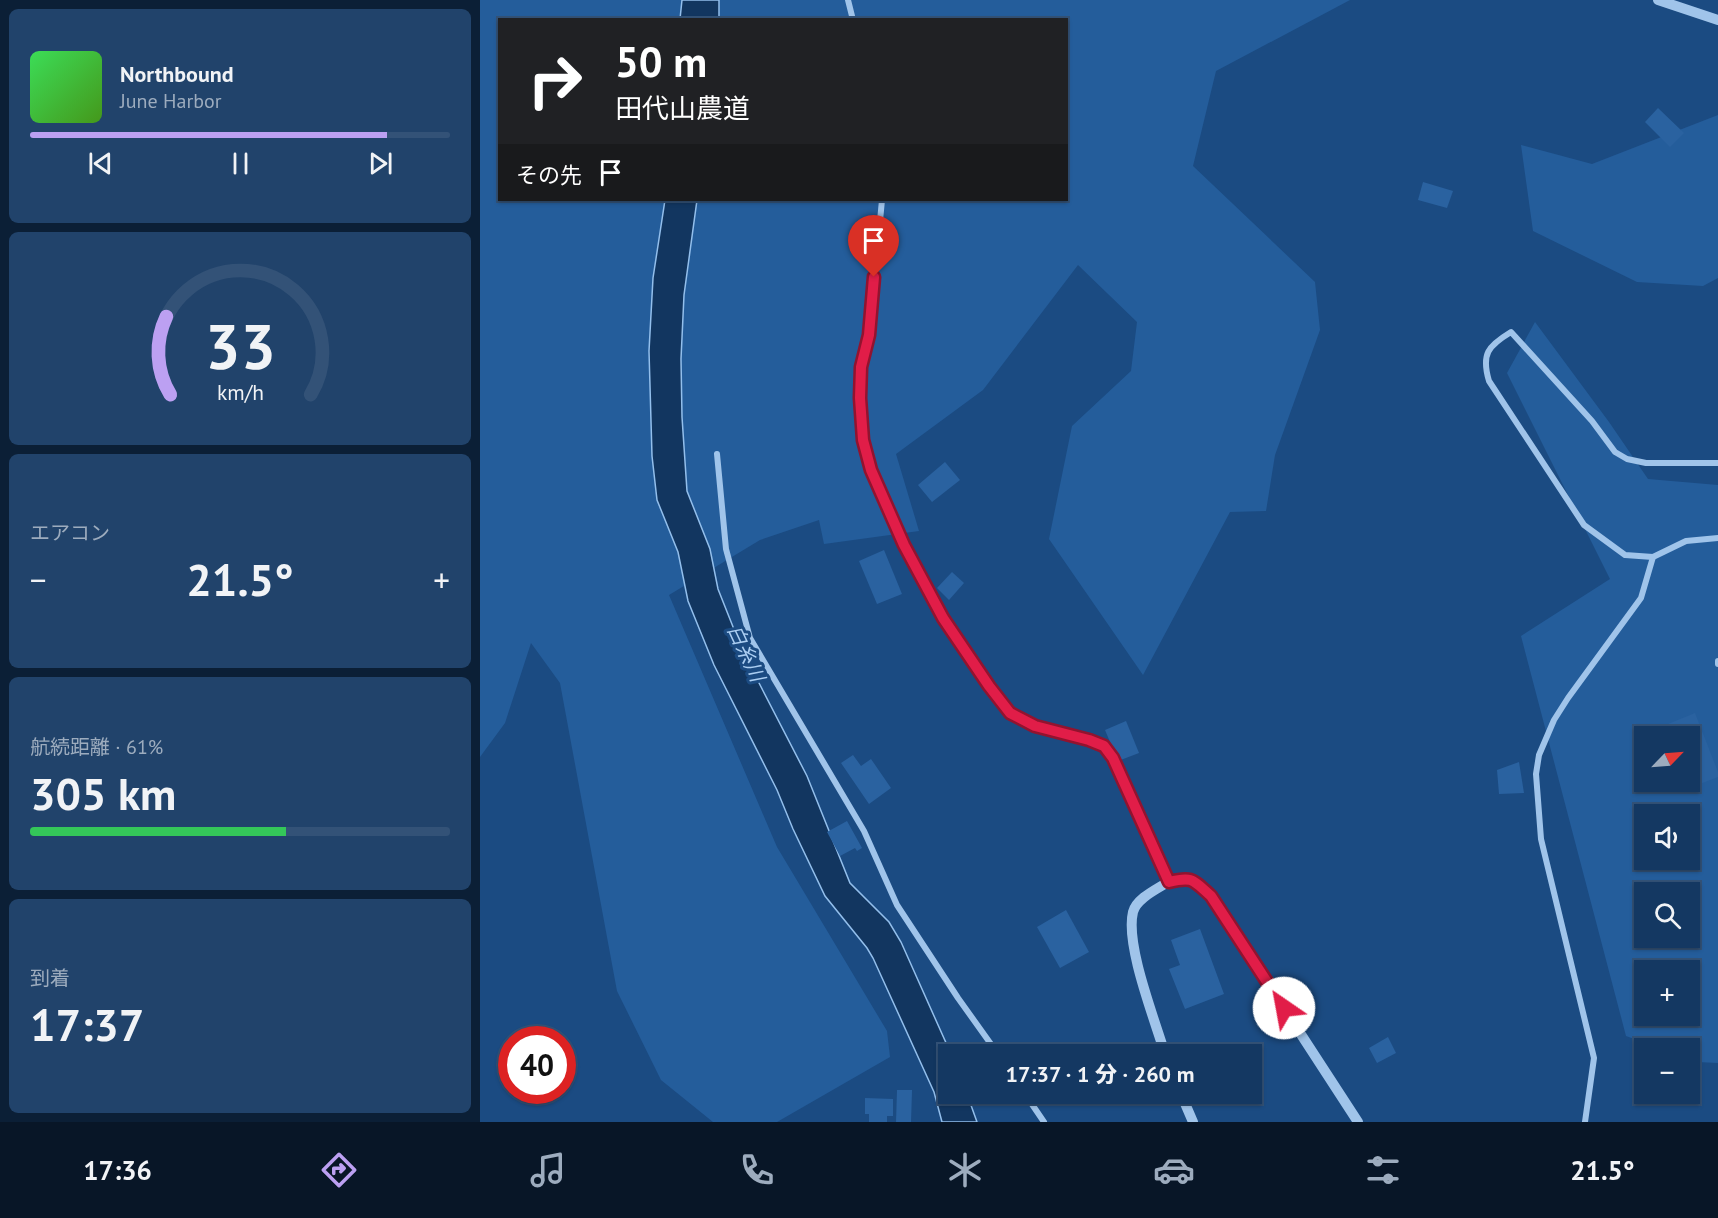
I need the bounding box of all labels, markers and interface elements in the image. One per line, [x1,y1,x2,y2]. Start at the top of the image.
text: 50 m [615,34,707,89]
icon: right [516,42,594,120]
text: Northbound [120,60,234,88]
text: June Harbor [120,88,222,114]
text: 田代山農道 [615,91,750,125]
icon: previous [84,147,117,180]
icon: pause [224,147,257,180]
icon: next [364,147,397,180]
icon: arrive [594,156,627,189]
text: その先 [516,161,582,189]
pin [848,215,899,277]
icon: arrive [857,224,890,257]
text: 33 [205,306,275,387]
text: km/h [216,379,263,407]
text: エアコン [30,520,110,546]
text: 21.5° [186,550,294,608]
text: − [30,558,47,601]
text: + [433,558,450,601]
water label: 白糸川 [722,620,771,687]
north arrow [1634,726,1700,792]
map controls [1634,726,1700,1104]
text: 航続距離 · 61% [30,734,163,760]
text: 305 km [30,764,176,822]
button: sound [1634,804,1700,870]
button: search [1634,882,1700,948]
button: + [1634,960,1700,1026]
text: 到着 [30,965,70,991]
position arrow [1252,976,1316,1040]
text: 17:37 [30,995,144,1053]
speed limit sign: 40 [498,1026,576,1104]
button: − [1634,1038,1700,1104]
text: 17:37 · 1 分 · 260 m [1006,1060,1194,1088]
icon: directions [318,1149,360,1191]
icon: music [527,1149,569,1191]
icon: phone [736,1149,778,1191]
icon: climate [944,1149,986,1191]
icon: car [1153,1149,1195,1191]
icon: filters [1362,1149,1404,1191]
text: 17:36 [83,1153,152,1187]
text: 21.5° [1570,1153,1635,1187]

